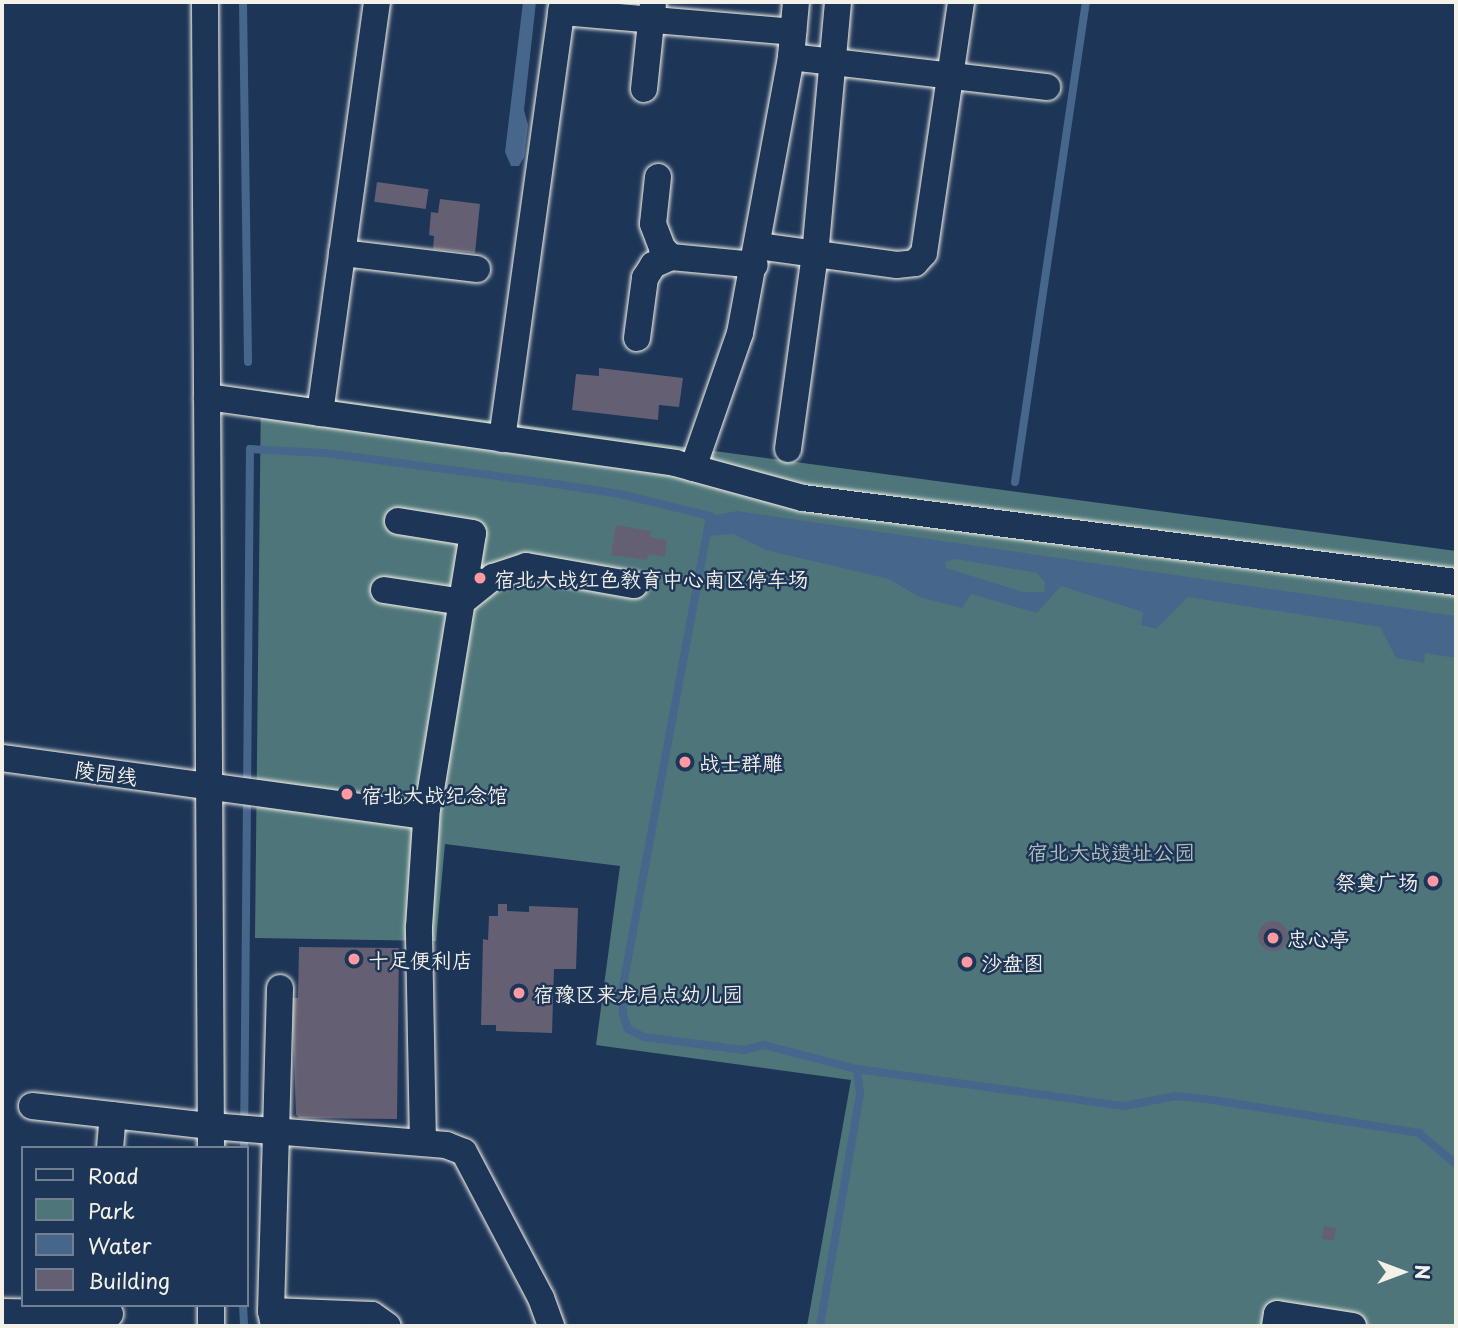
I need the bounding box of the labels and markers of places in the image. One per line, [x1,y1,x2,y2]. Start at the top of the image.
place label: 宿北大战红色教育中心南区停车场 [494,565,809,591]
marker: 宿北大战红色教育中心南区停车场 [472,570,488,586]
place label: 战士群雕 [699,749,783,775]
marker: 战士群雕 [677,754,693,770]
place label: 宿北大战纪念馆 [361,781,508,807]
marker: 宿北大战纪念馆 [339,786,355,802]
place label: 祭奠广场 [1335,868,1419,894]
marker: 祭奠广场 [1425,873,1441,889]
place label: 忠心亭 [1287,925,1350,951]
marker: 忠心亭 [1265,930,1281,946]
place label: 十足便利店 [368,946,473,972]
place label: 沙盘图 [981,949,1044,975]
marker: 十足便利店 [346,951,362,967]
marker: 沙盘图 [959,954,975,970]
place label: 宿豫区来龙启点幼儿园 [533,980,743,1006]
marker: 宿豫区来龙启点幼儿园 [511,985,527,1001]

